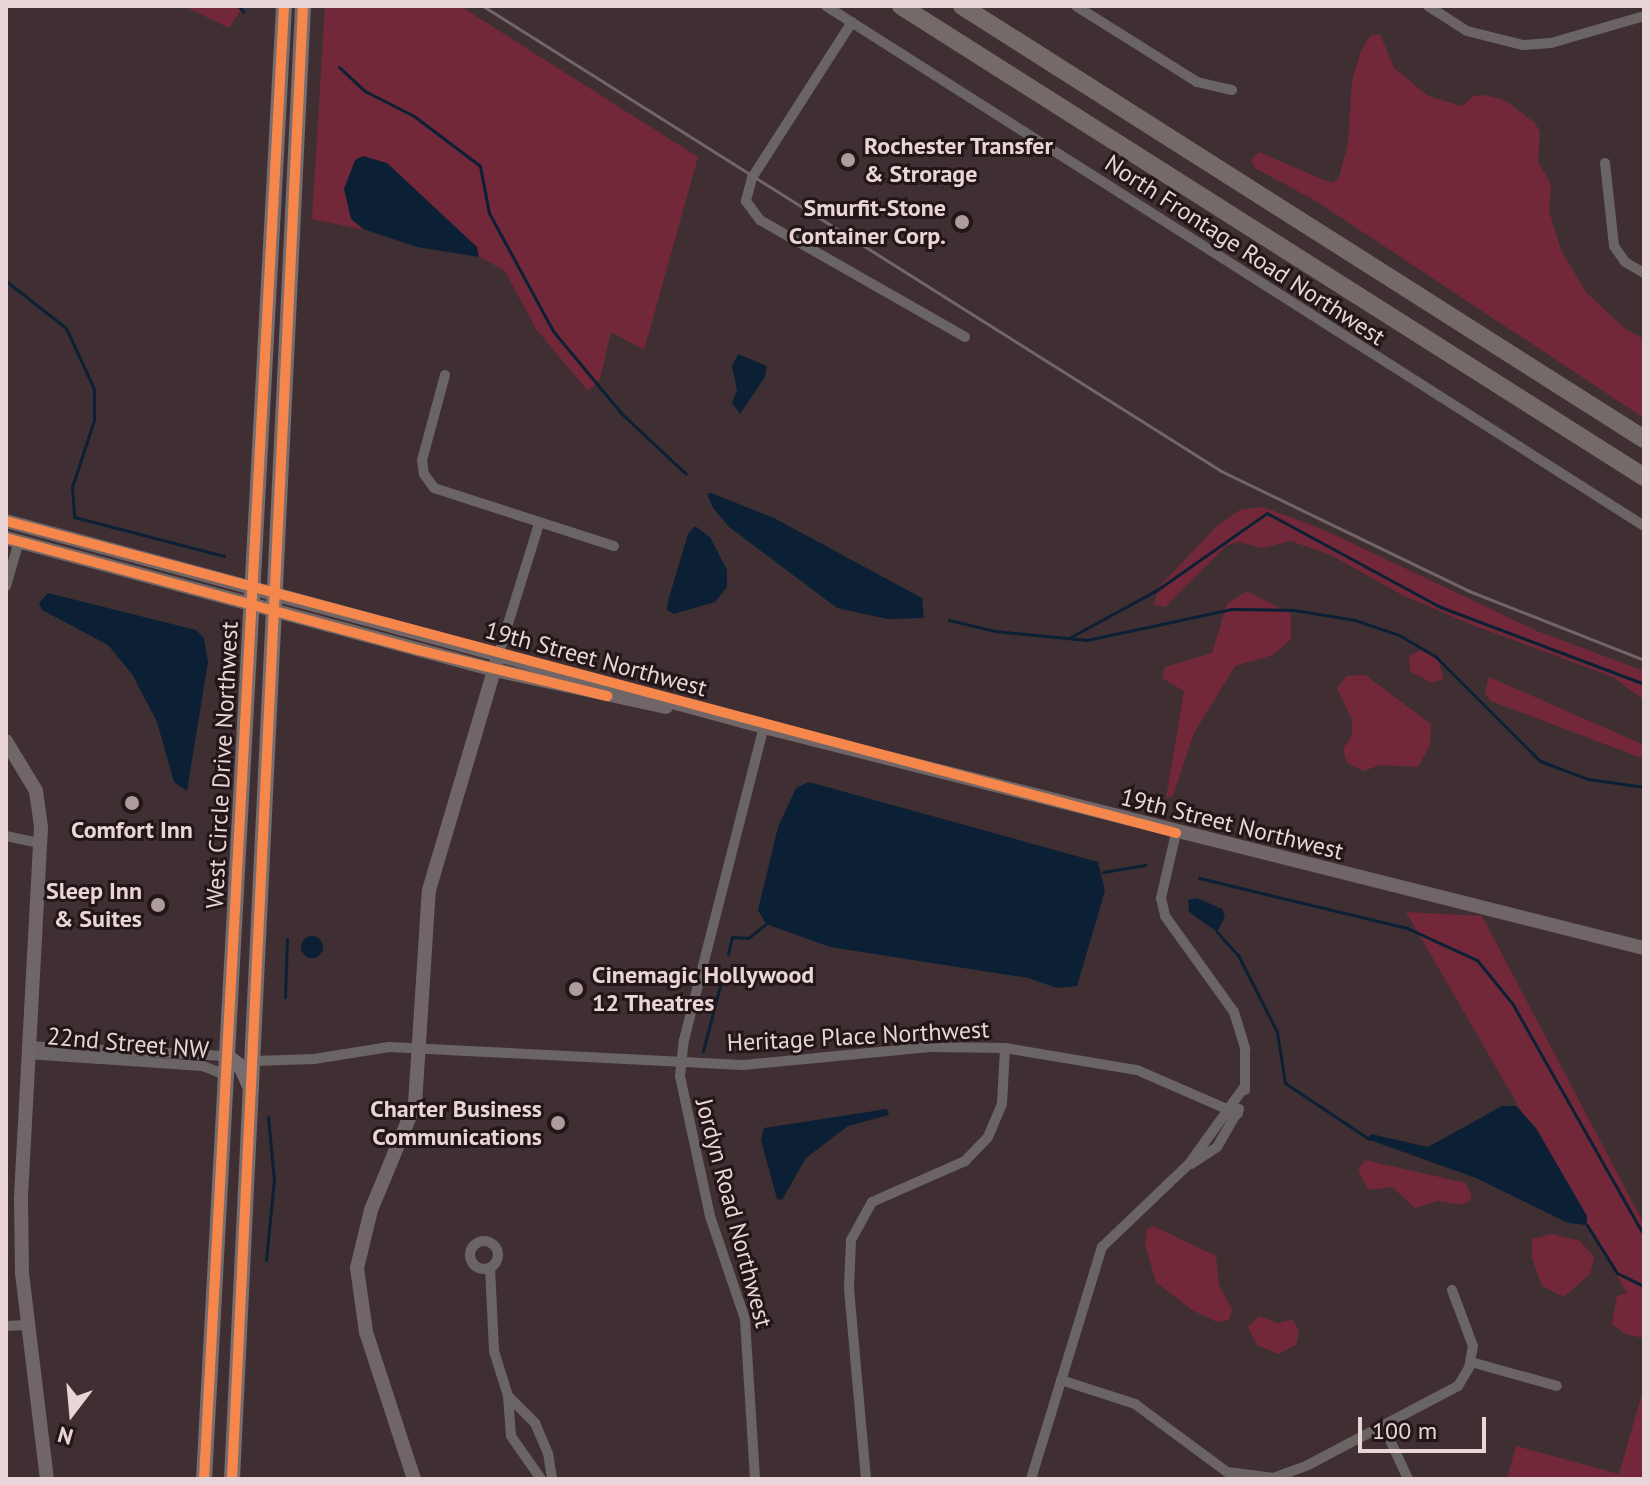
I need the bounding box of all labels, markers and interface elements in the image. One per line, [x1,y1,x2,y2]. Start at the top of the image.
place label: Rochester Transfer & Strorage [864,132,1054,188]
street label: North Frontage Road Northwest [1100,149,1390,351]
marker: Rochester Transfer & Strorage [839,151,857,169]
place label: Smurfit-Stone Container Corp. [788,194,946,250]
marker: Smurfit-Stone Container Corp. [953,213,971,231]
street label: 19th Street Northwest [482,616,710,702]
street label: West Circle Drive Northwest [200,621,244,909]
street label: 19th Street Northwest [1118,782,1346,866]
marker: Comfort Inn [123,794,141,812]
place label: Comfort Inn [71,816,193,844]
place label: Sleep Inn & Suites [46,877,142,933]
marker: Sleep Inn & Suites [149,896,167,914]
place label: Cinemagic Hollywood 12 Theatres [592,961,815,1017]
marker: Cinemagic Hollywood 12 Theatres [567,980,585,998]
street label: Heritage Place Northwest [726,1015,990,1057]
street label: 22nd Street NW [46,1022,210,1064]
place label: Charter Business Communications [370,1095,542,1151]
street label: Jordyn Road Northwest [690,1095,778,1331]
marker: Charter Business Communications [549,1114,567,1132]
north arrow [32,1373,112,1453]
scale bar [1362,1401,1490,1451]
text: 100 m [1372,1415,1437,1446]
text: N [55,1421,76,1452]

